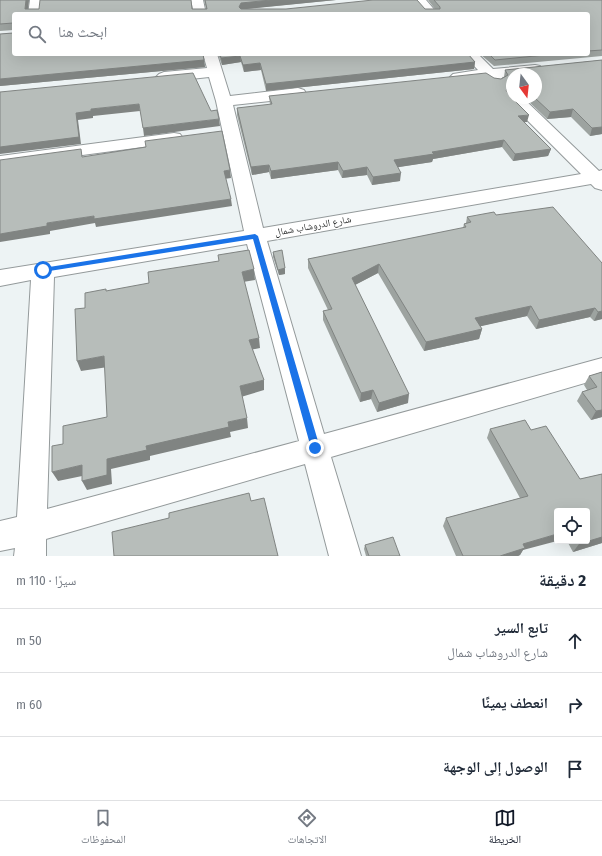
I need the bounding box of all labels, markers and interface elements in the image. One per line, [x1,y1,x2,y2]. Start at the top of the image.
search box [12,12,590,56]
icon: search [26,23,48,45]
text: ابحث هنا [58,23,107,41]
north arrow [506,68,542,104]
street label: شارع الدروشاب شمال [274,213,353,239]
route start [34,261,52,279]
route end [306,439,324,457]
map controls [554,508,590,544]
button: locate [554,508,590,544]
text: 2 دقيقة [539,570,586,591]
text: سيرًا · 110 m [16,573,76,588]
text: تابع السير [495,619,548,637]
icon: ahead [564,630,586,652]
text: 50 m [16,633,42,648]
text: شارع الدروشاب شمال [447,645,548,660]
text: انعطف يمينًا [481,694,548,712]
icon: right [564,694,586,716]
text: 60 m [16,697,42,712]
text: الوصول إلى الوجهة [443,758,548,776]
icon: arrive [564,758,586,780]
tab: المحفوظات [81,807,126,850]
tab: الاتجاهات [288,807,327,850]
tab: الخريطة [489,807,521,850]

